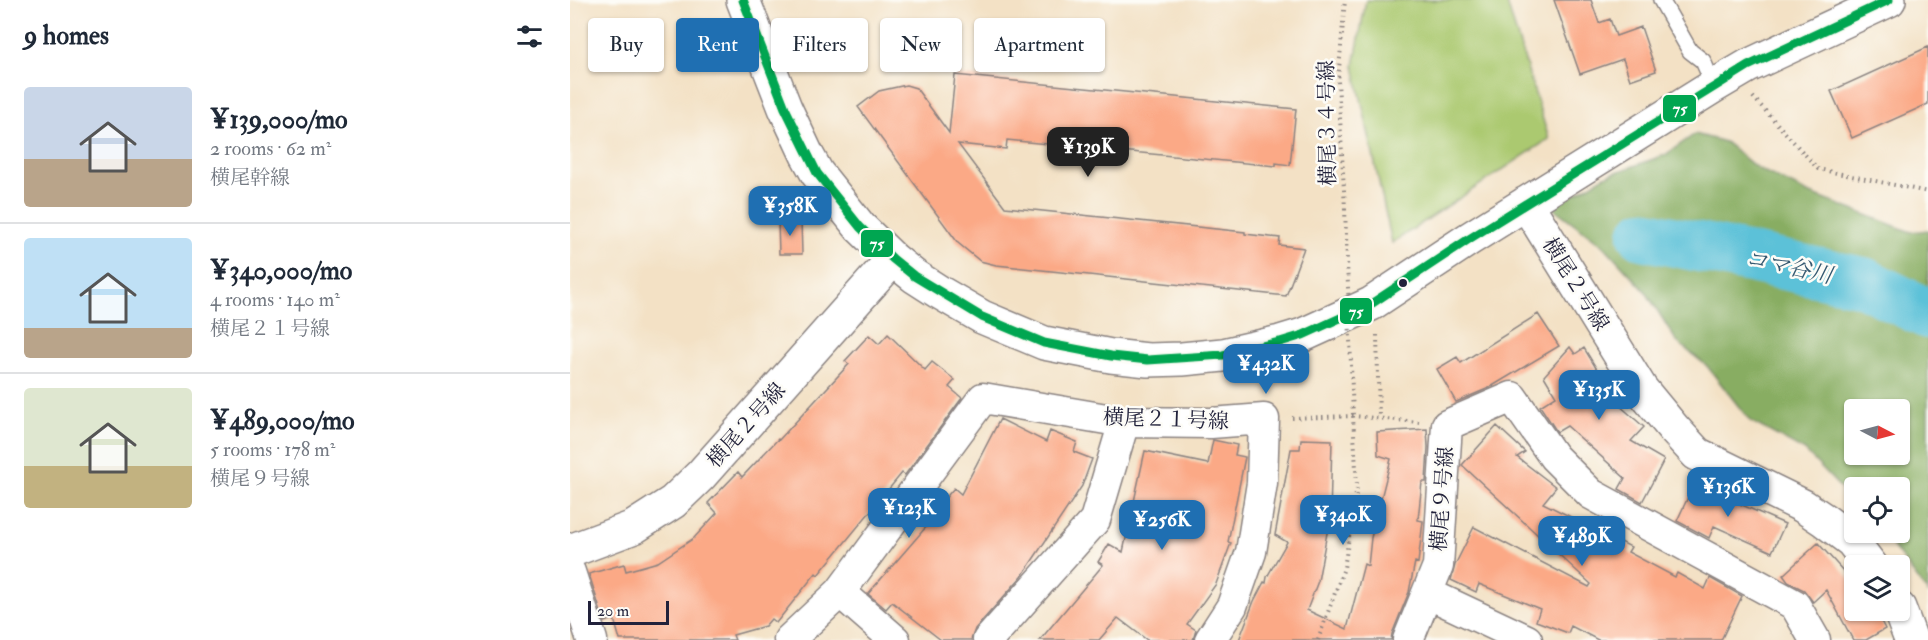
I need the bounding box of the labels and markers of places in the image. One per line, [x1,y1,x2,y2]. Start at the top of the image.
pin: ¥139K [1046,127,1130,178]
pin: ¥358K [748,186,832,237]
unlabelled marker [1397,277,1409,289]
pin: ¥432K [1224,344,1308,395]
pin: ¥135K [1557,370,1641,421]
pin: ¥136K [1686,467,1770,518]
pin: ¥123K [867,488,951,539]
pin: ¥340K [1301,495,1385,546]
pin: ¥256K [1120,500,1204,551]
pin: ¥489K [1540,516,1624,567]

